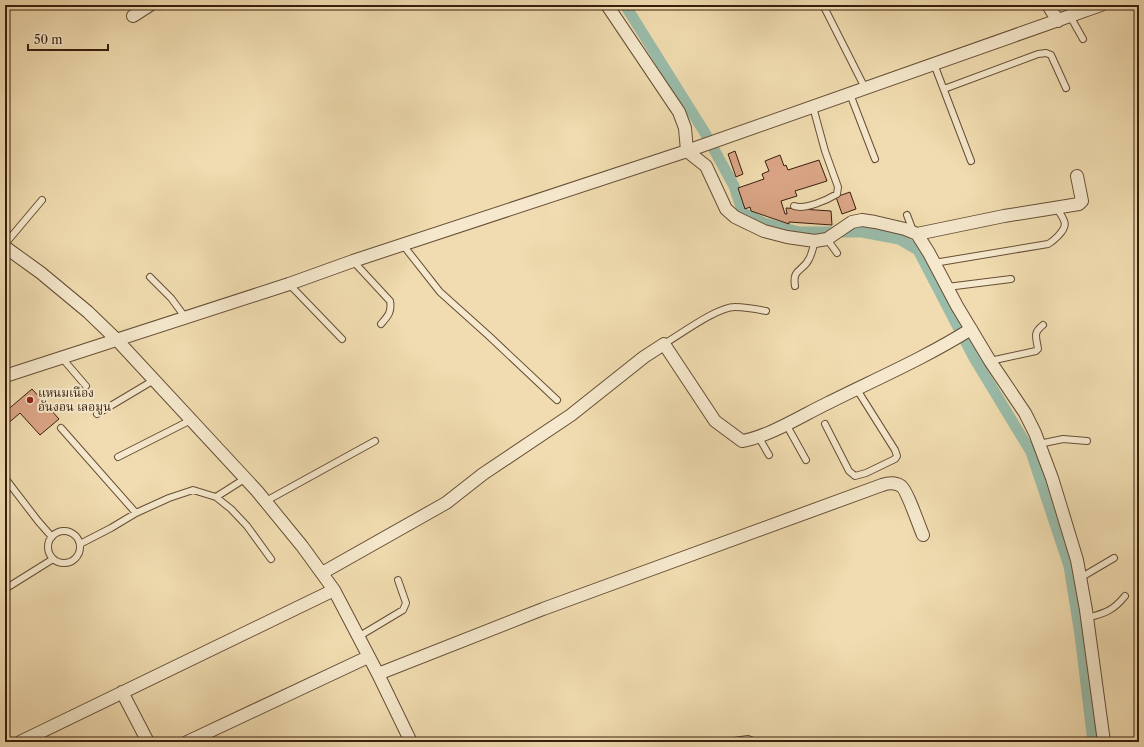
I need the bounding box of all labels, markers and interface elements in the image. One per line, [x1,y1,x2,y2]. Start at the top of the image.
scale bar [28,26,108,52]
text: 50 m [34,32,63,47]
place label: แหนมเนือง อันงอน เลอมูน [38,385,111,415]
marker: แหนมเนือง อันงอน เลอมูน [25,395,35,405]

